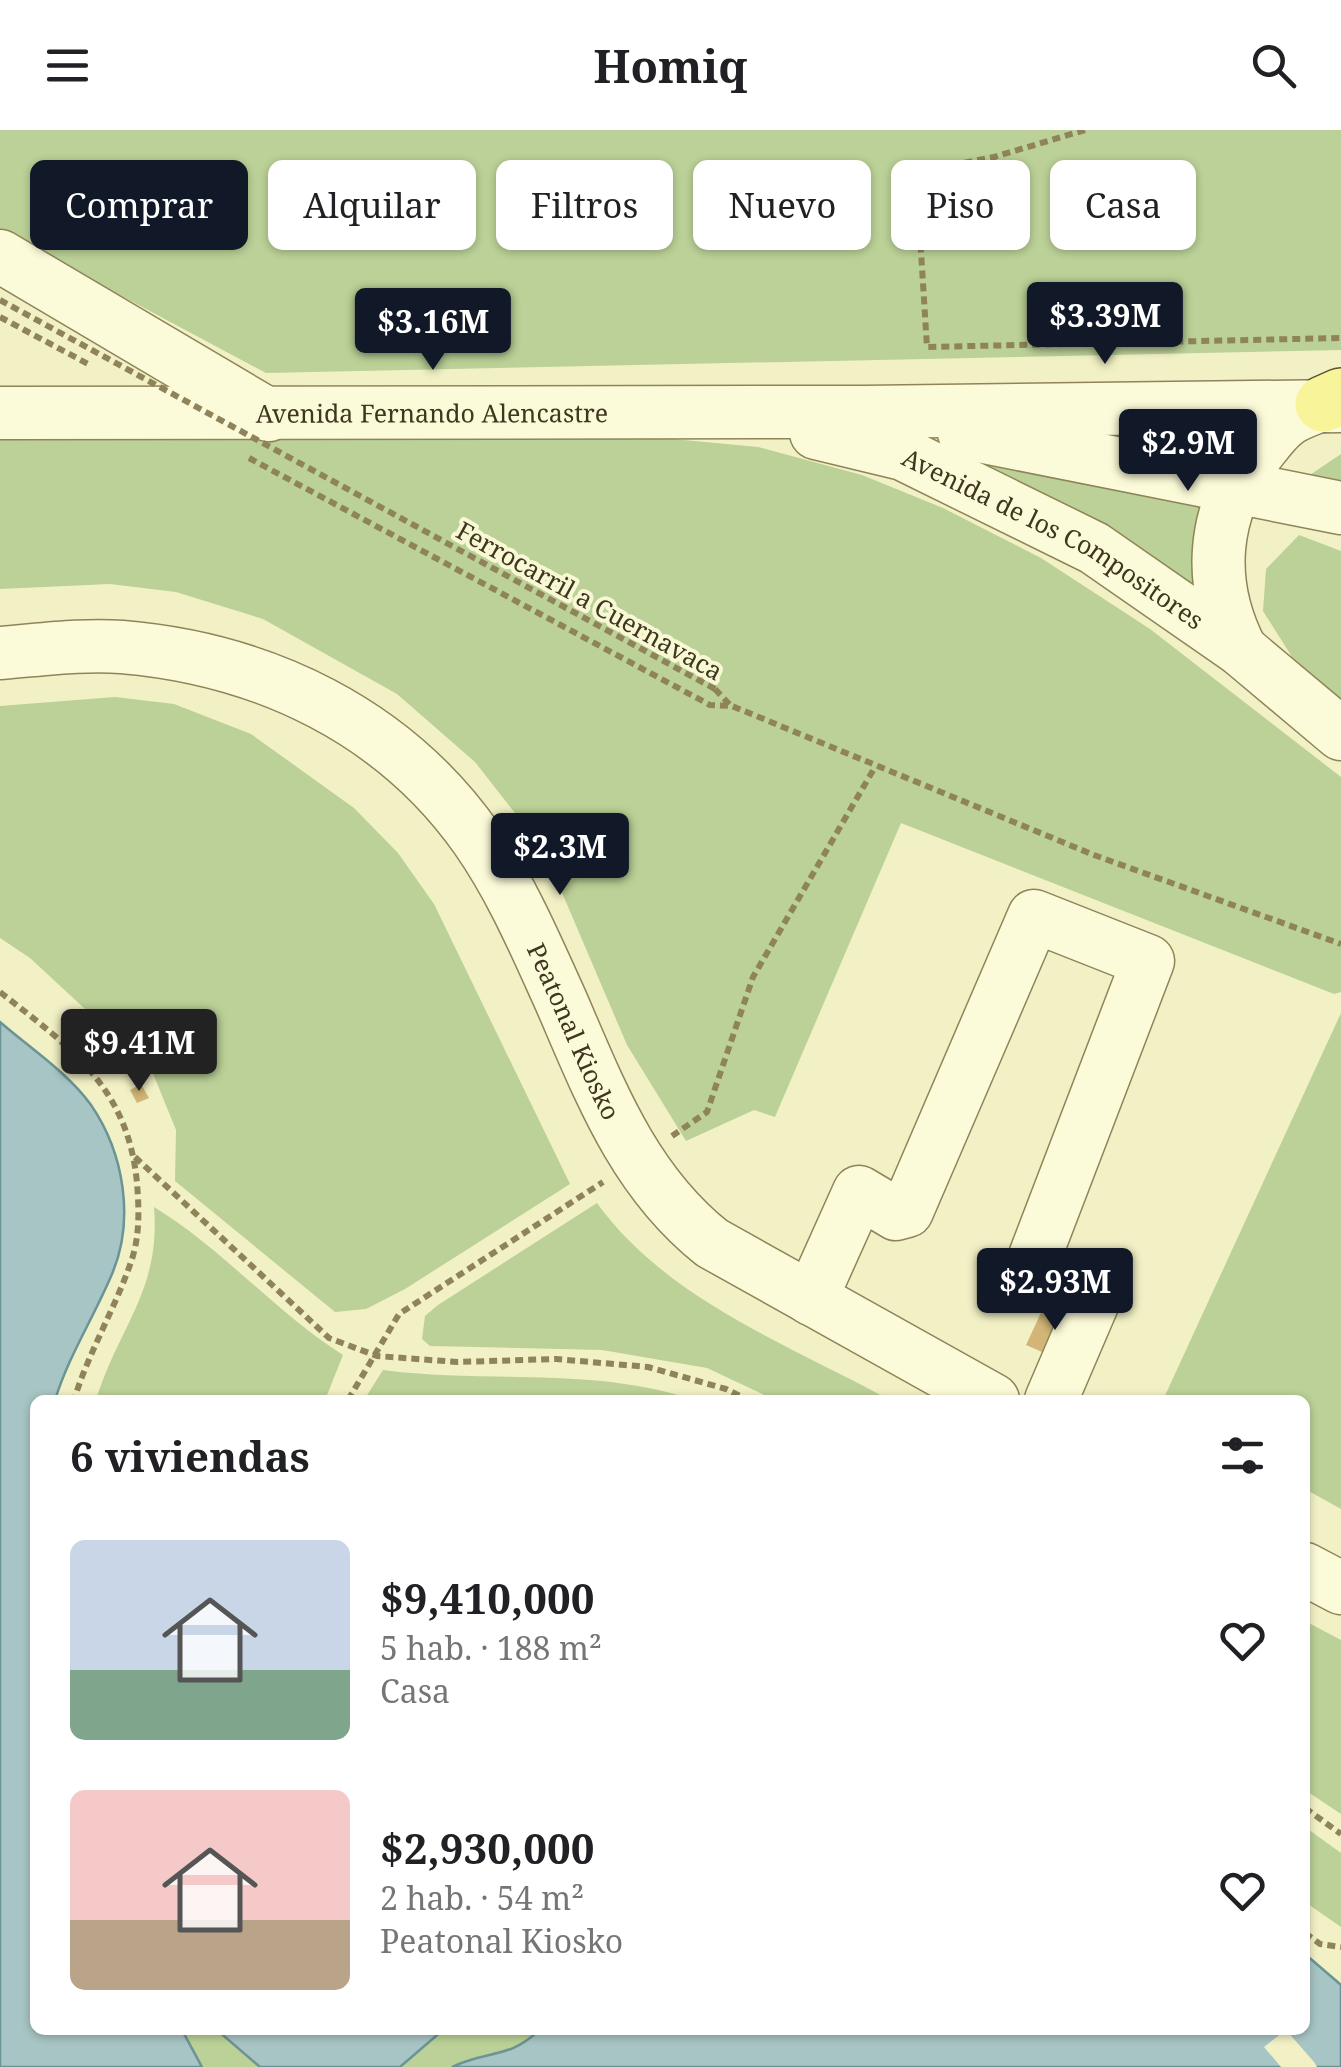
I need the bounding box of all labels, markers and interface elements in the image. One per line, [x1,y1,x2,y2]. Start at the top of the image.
text: Homiq [594,35,747,96]
icon: menu [40,38,95,93]
icon: search [1246,38,1301,93]
chip: Comprar [30,160,248,250]
chip: Alquilar [268,160,476,250]
chip: Filtros [496,160,673,250]
chip: Nuevo [693,160,871,250]
chip: Piso [891,160,1030,250]
chip: Casa [1050,160,1196,250]
pin: $3.39M [1024,282,1186,367]
pin: $3.16M [352,288,514,373]
text: $3.39M [1049,293,1161,336]
text: $3.16M [377,299,489,342]
street label: Avenida Fernando Alencastre [256,395,608,430]
pin: $2.9M [1118,409,1258,494]
text: $2.9M [1141,420,1235,463]
street label: Avenida de los Compositores [897,439,1211,636]
street label: Ferrocarril a Cuernavaca [451,513,729,687]
pin: $2.3M [490,813,630,898]
text: $2.3M [513,824,607,867]
street label: Peatonal Kiosko [520,937,629,1125]
pin: $9.41M [58,1009,220,1094]
text: $9.41M [83,1020,195,1063]
pin: $2.93M [974,1248,1136,1333]
text: $2.93M [999,1259,1111,1302]
text: 6 viviendas [70,1427,310,1484]
icon: filters [1215,1428,1270,1483]
text: $9,410,000 [380,1569,595,1626]
icon: home [150,1580,270,1700]
icon: heart [1215,1613,1270,1668]
text: 5 hab. · 188 m² [380,1626,602,1669]
text: Casa [380,1669,450,1712]
text: $2,930,000 [380,1819,595,1876]
icon: home [150,1830,270,1950]
icon: heart [1215,1863,1270,1918]
text: 2 hab. · 54 m² [380,1876,584,1919]
text: Peatonal Kiosko [380,1919,623,1962]

